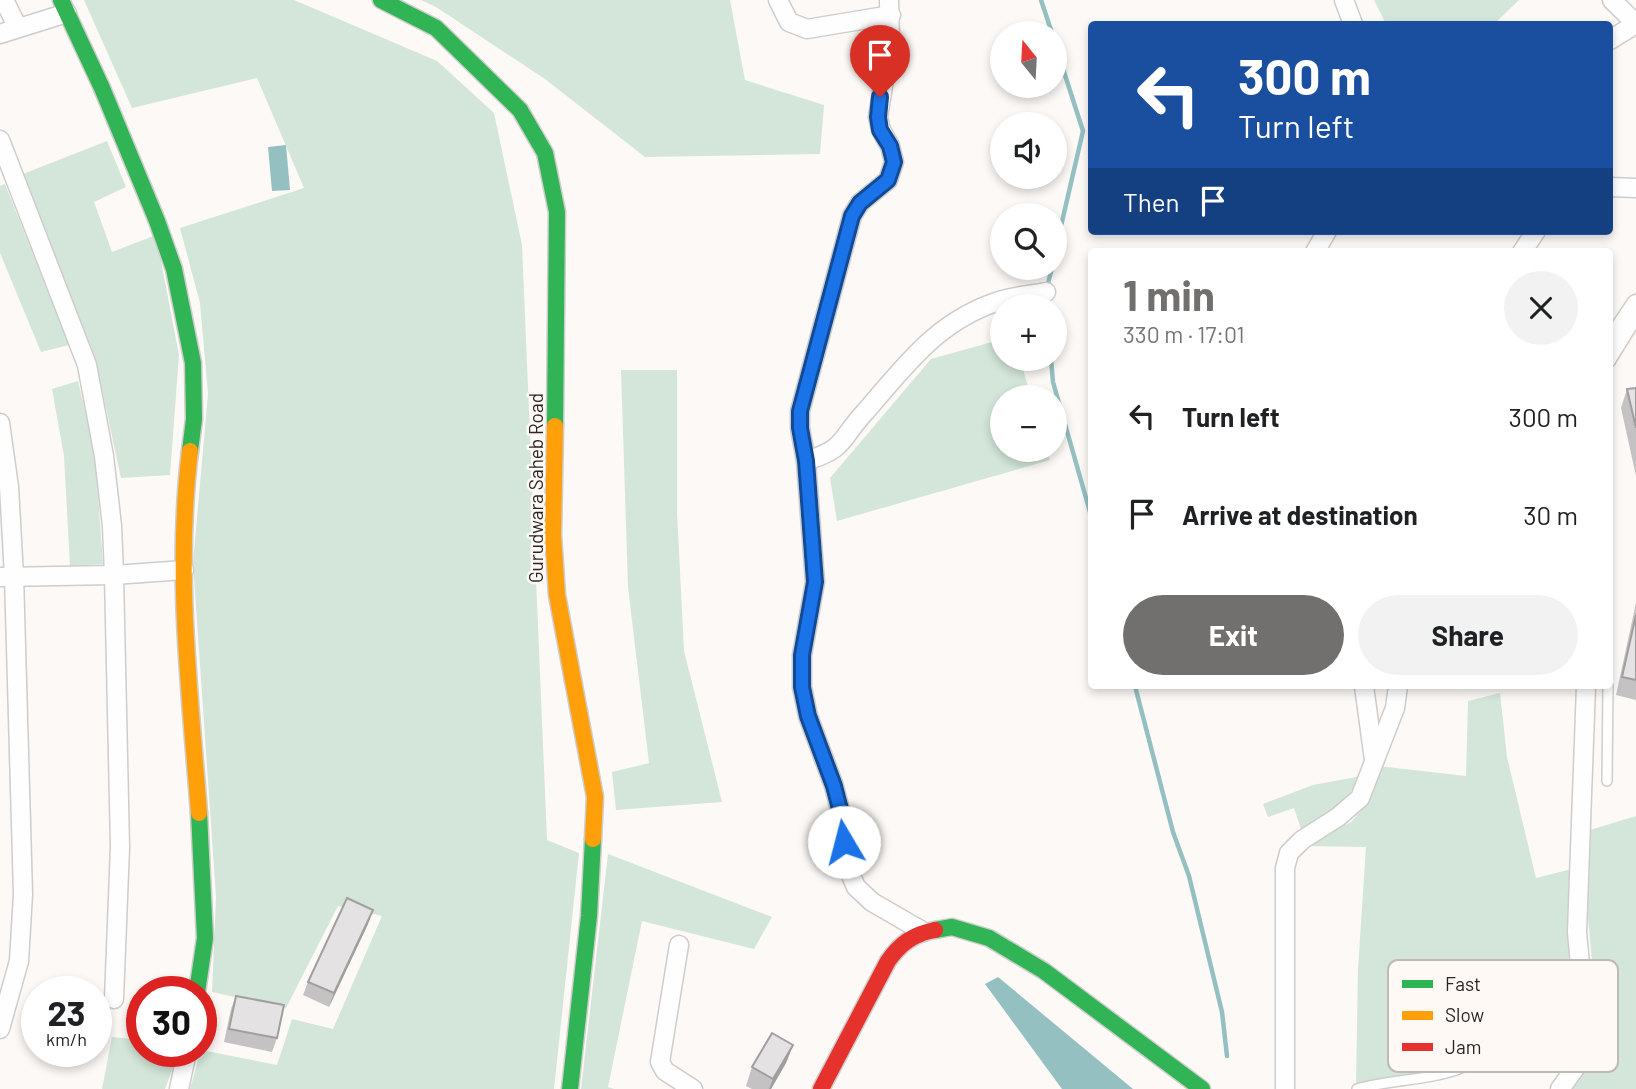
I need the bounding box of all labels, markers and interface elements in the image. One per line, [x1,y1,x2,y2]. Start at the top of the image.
north arrow [990,21,1068,98]
map controls [990,21,1067,462]
pin [850,25,910,97]
icon: arrive [861,36,899,74]
text: 300 m [1238,46,1371,105]
icon: left [1123,49,1214,140]
text: Turn left [1238,106,1355,144]
button: sound [990,112,1067,189]
icon: arrive [1194,182,1232,220]
text: Then [1123,186,1180,217]
button: search [990,203,1067,280]
text: 1 min [1123,269,1215,319]
button: close [1504,271,1578,345]
button: + [990,294,1067,371]
text: 330 m · 17:01 [1123,320,1244,348]
button: − [990,385,1067,462]
street label: Gurudwara Saheb Road [524,393,547,583]
icon: left [1123,397,1161,435]
text: Turn left [1182,401,1280,432]
text: 300 m [1509,401,1578,432]
icon: arrive [1123,495,1161,533]
text: Arrive at destination [1182,499,1418,530]
text: 30 m [1523,499,1578,530]
button: Exit [1123,595,1344,675]
button: Share [1358,595,1578,675]
position arrow [807,805,881,879]
legend [1388,960,1618,1072]
text: Fast [1445,972,1481,995]
speed limit sign: 30 [126,976,217,1067]
text: 23 [47,991,86,1033]
text: Slow [1445,1003,1484,1026]
text: km/h [46,1028,87,1050]
text: Jam [1445,1035,1481,1058]

